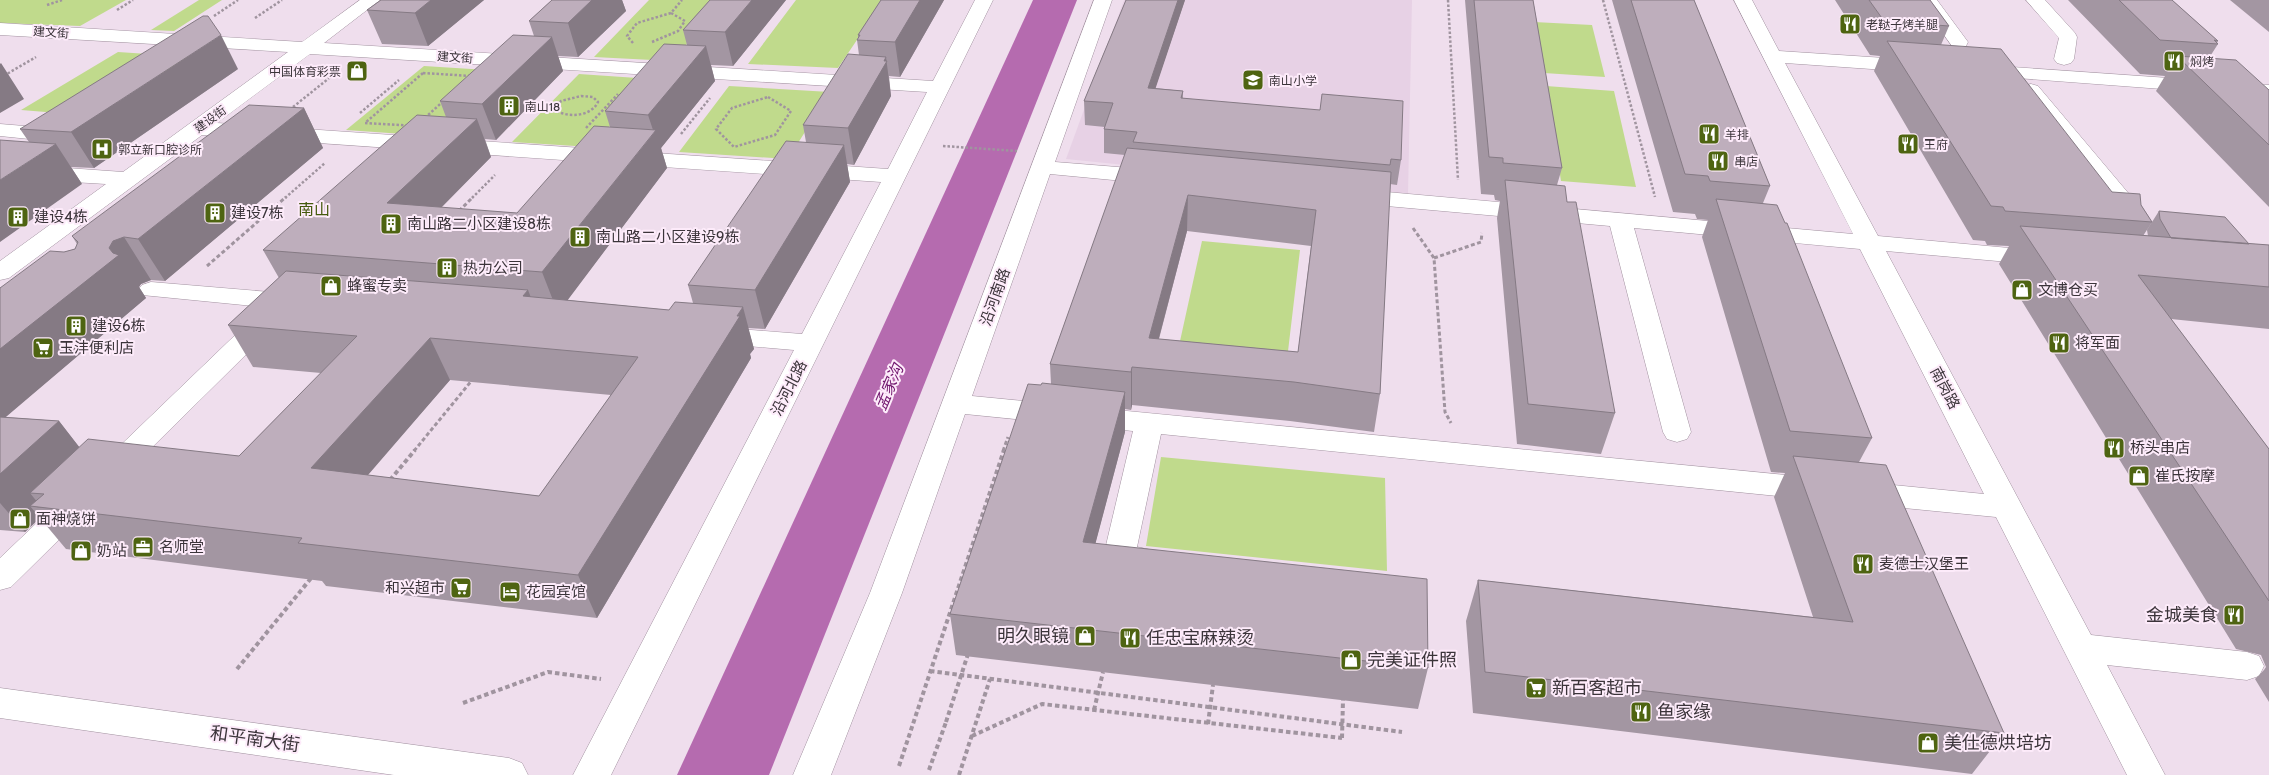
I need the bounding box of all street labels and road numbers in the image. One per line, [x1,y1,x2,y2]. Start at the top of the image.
street label: 建文街 [33,23,69,41]
street label: 建文街 [437,48,473,66]
street label: 建设街 [191,102,229,136]
street label: 沿河南路 [976,266,1014,328]
street label: 沿河北路 [767,357,811,419]
street label: 南岗路 [1926,364,1964,412]
street label: 和平南大街 [209,722,301,756]

